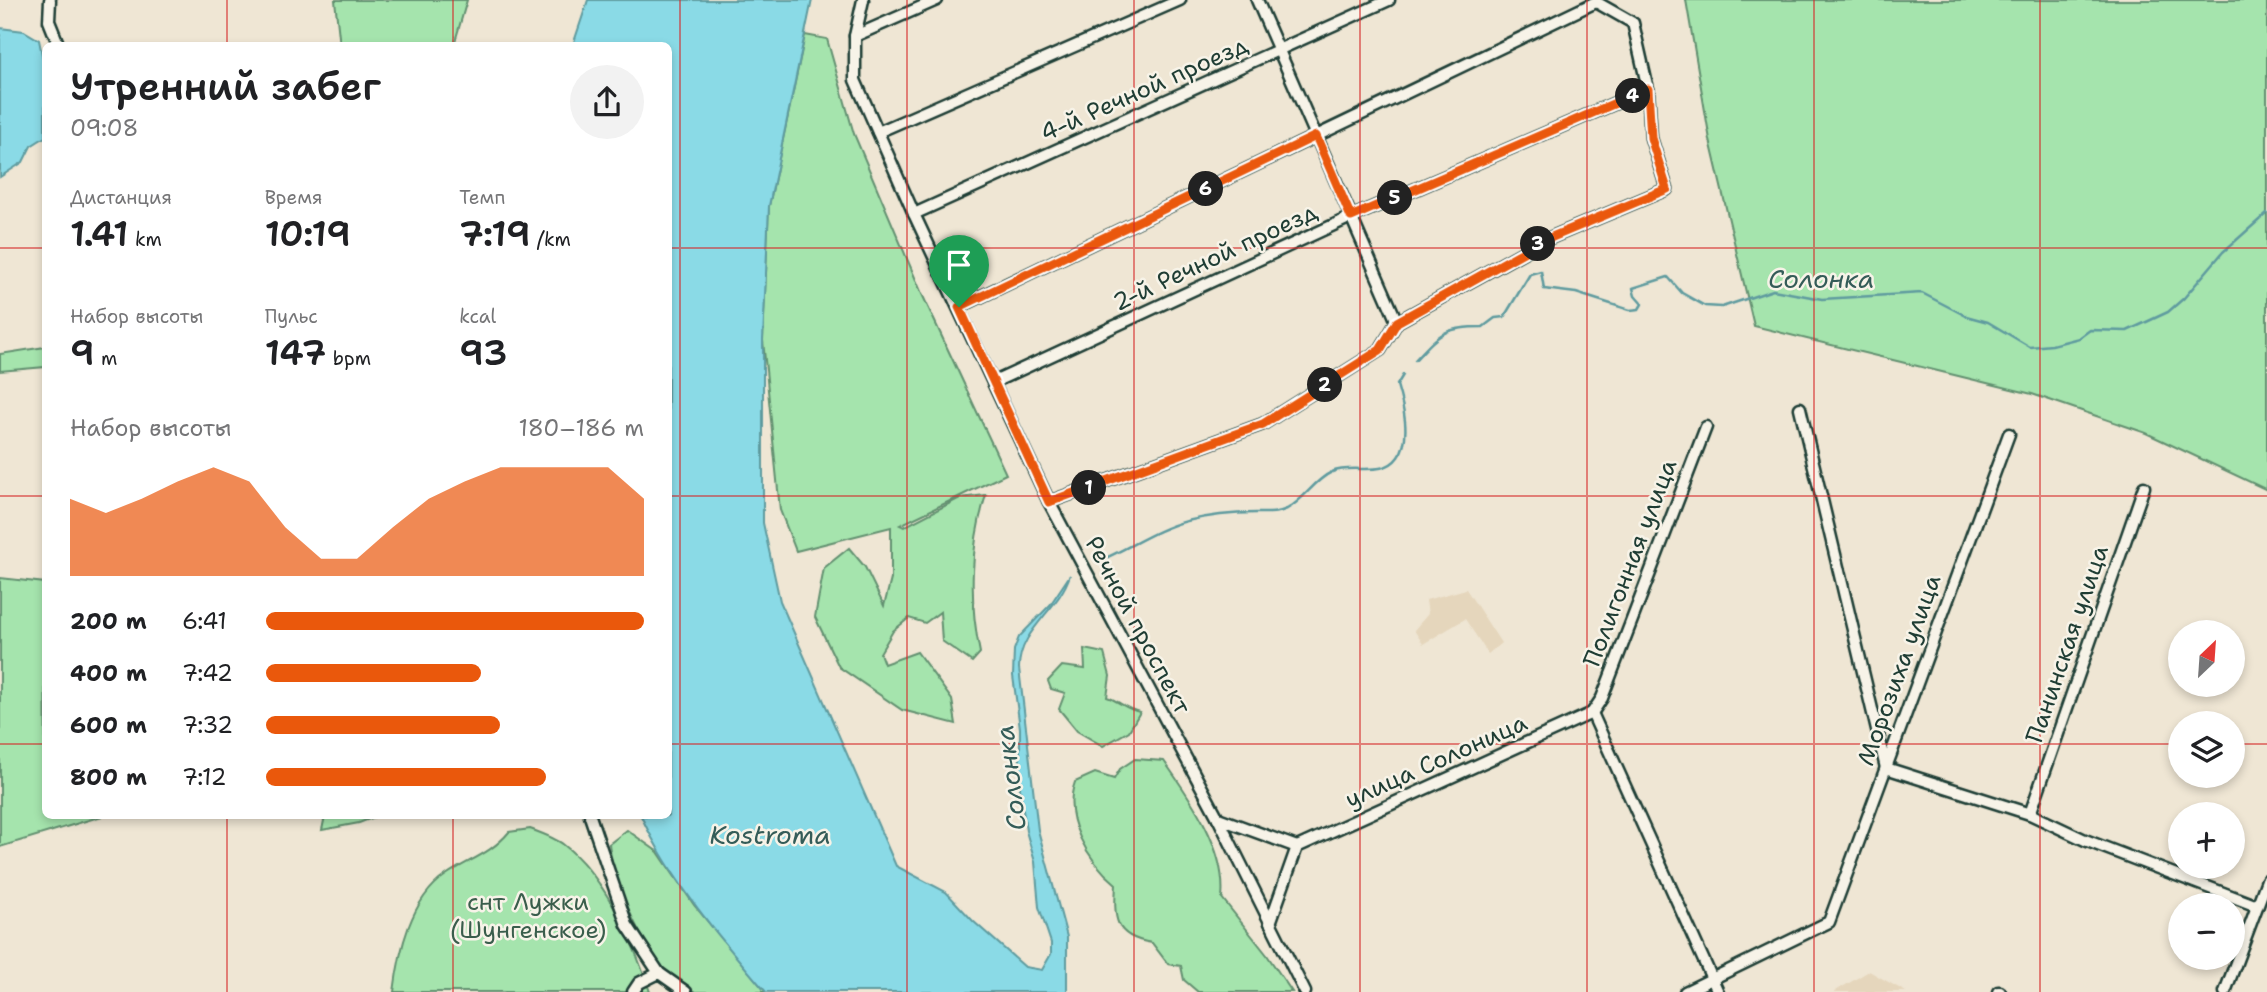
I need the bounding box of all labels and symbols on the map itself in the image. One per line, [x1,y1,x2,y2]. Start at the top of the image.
street label: 4-й Речной проезд [1035,29,1253,149]
pin: 4 [1616,78,1650,114]
pin: 6 [1188,172,1224,206]
pin: 5 [1378,180,1412,216]
street label: 2-й Речной проезд [1107,196,1323,318]
pin: 3 [1520,226,1556,262]
pin [929,235,989,307]
water label: Солонка [1768,261,1874,296]
pin: 2 [1308,368,1342,402]
street label: Полигонная улица [1576,455,1684,671]
pin: 1 [1072,470,1106,505]
street label: Речной проспект [1078,531,1199,720]
street label: Панинская улица [2018,541,2116,747]
street label: Морозиха улица [1850,570,1948,770]
north arrow [2168,620,2245,696]
street label: улица Солоница [1340,706,1532,815]
water label: Солонка [986,723,1034,833]
water label: Kostroma [709,817,831,852]
park label: снт Лужки (Шунгенское) [450,886,606,946]

